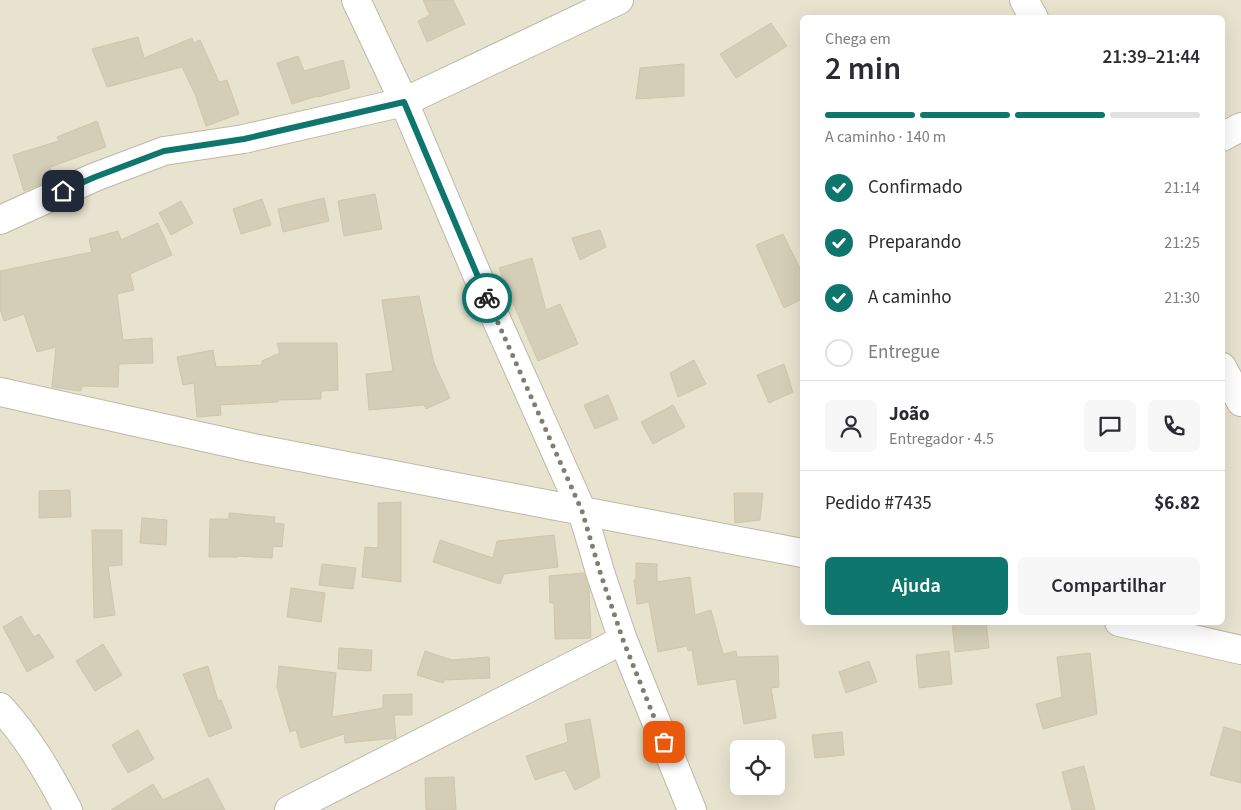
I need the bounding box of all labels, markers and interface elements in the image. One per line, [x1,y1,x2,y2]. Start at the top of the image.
text: Chega em [825,28,891,50]
text: 21:39–21:44 [1102,44,1200,71]
text: 2 min [825,46,901,92]
text: A caminho · 140 m [825,126,946,148]
pin [42,170,84,212]
icon: check [825,174,853,202]
text: Confirmado [868,174,963,201]
icon: home [49,177,77,205]
text: 21:14 [1164,177,1200,199]
icon: check [825,229,853,257]
text: Preparando [868,229,961,256]
text: 21:25 [1164,232,1200,254]
courier [462,273,512,323]
icon: bike [473,284,501,312]
icon: check [825,284,853,312]
text: A caminho [868,284,952,311]
text: 21:30 [1164,287,1200,309]
text: Entregue [868,339,940,366]
button: person [825,400,877,452]
button: chat [1084,400,1136,452]
button: phone [1148,400,1200,452]
text: João [889,401,930,428]
text: Entregador · 4.5 [889,428,994,450]
text: Pedido #7435 [825,490,932,517]
text: $6.82 [1154,490,1200,517]
button: Ajuda [825,557,1008,615]
button: Compartilhar [1018,557,1200,615]
pin [643,721,685,763]
icon: bag [650,728,678,756]
map controls [730,740,785,795]
button: locate [730,740,785,795]

